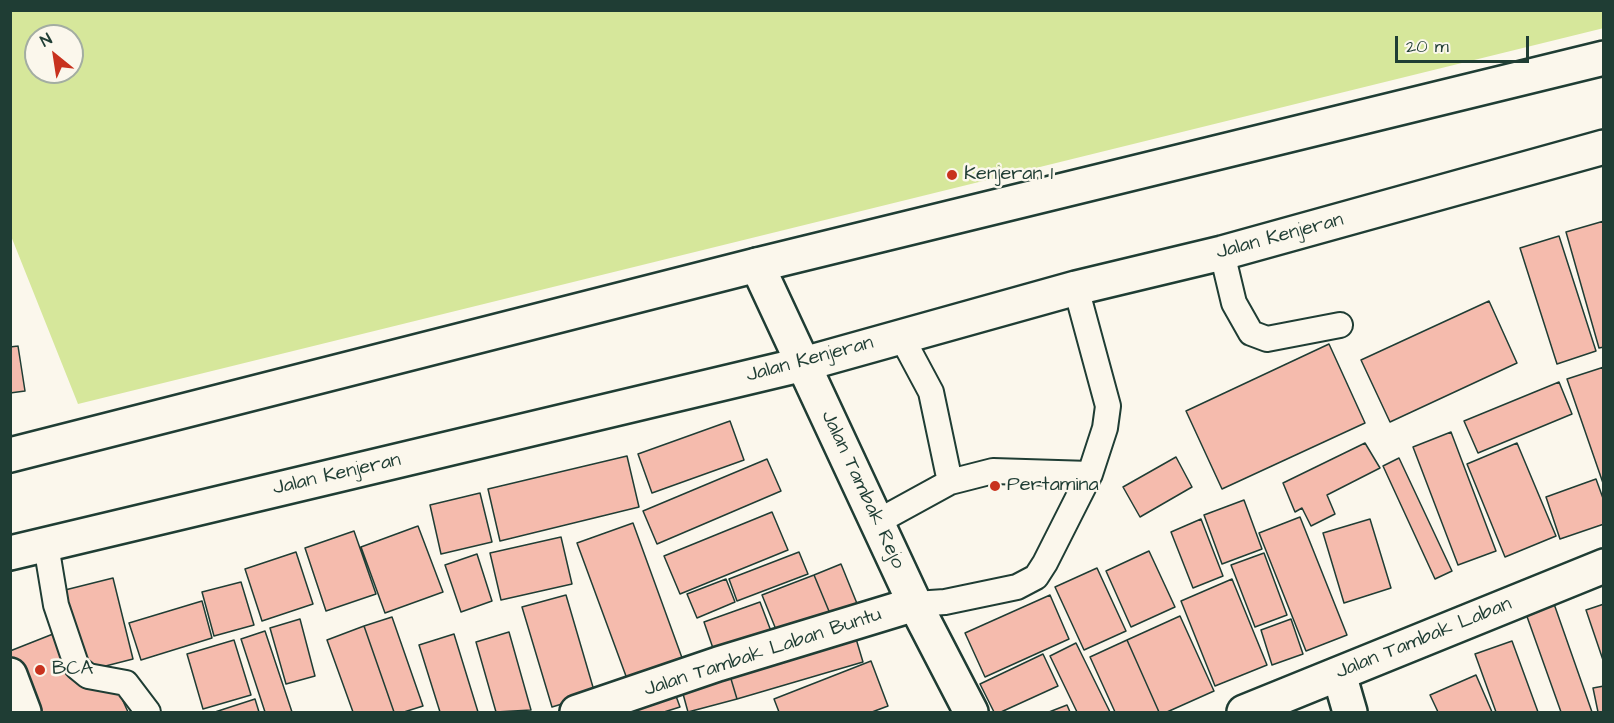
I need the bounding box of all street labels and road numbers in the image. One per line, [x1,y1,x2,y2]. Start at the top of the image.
street label: Jalan Kenjeran [1214,209,1346,265]
street label: Jalan Kenjeran [744,332,876,388]
street label: Jalan Tambak Rejo [815,407,909,573]
street label: Jalan Kenjeran [271,449,403,501]
street label: Jalan Tambak Laban [1333,593,1515,685]
street label: Jalan Tambak Laban Buntu [641,603,885,703]

